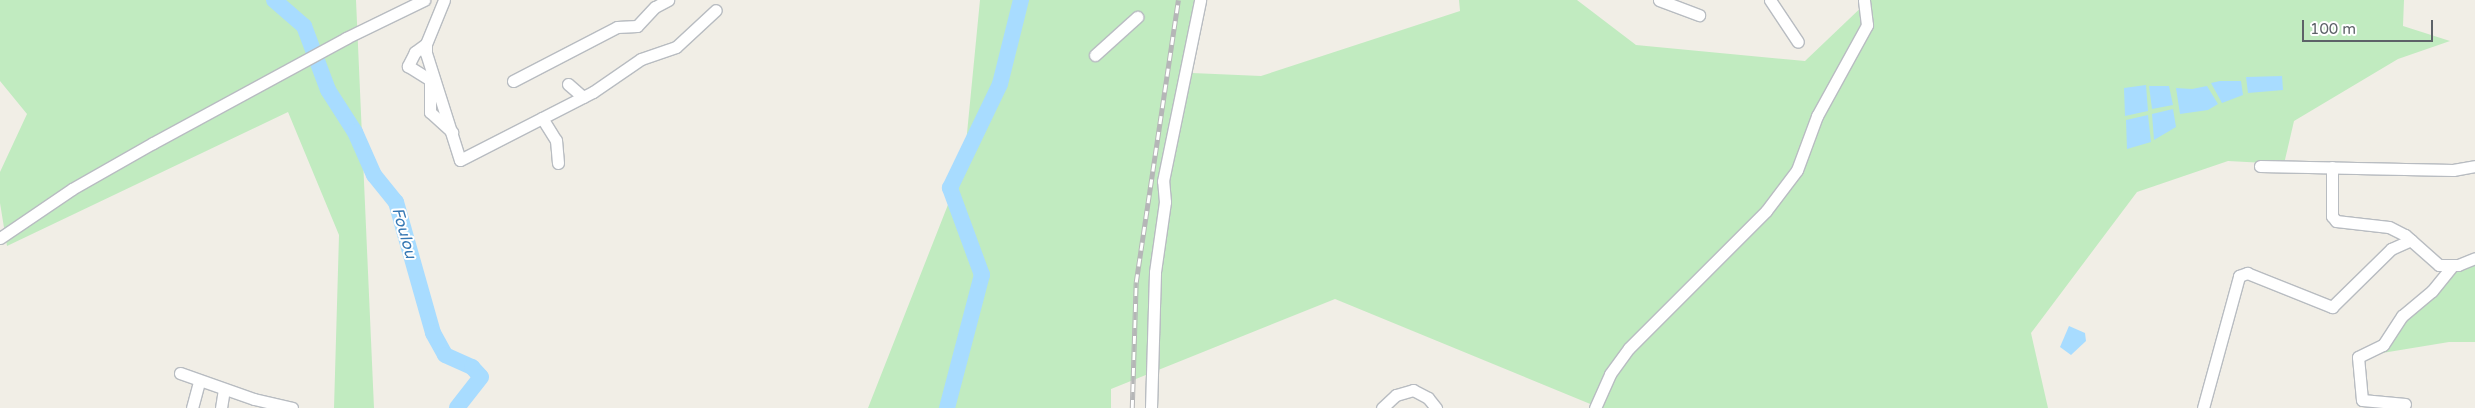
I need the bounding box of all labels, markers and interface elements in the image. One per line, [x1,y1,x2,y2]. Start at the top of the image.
scale bar [2305,10,2436,42]
text: 100 m [2310,20,2356,38]
water label: Foulou [388,205,420,261]

